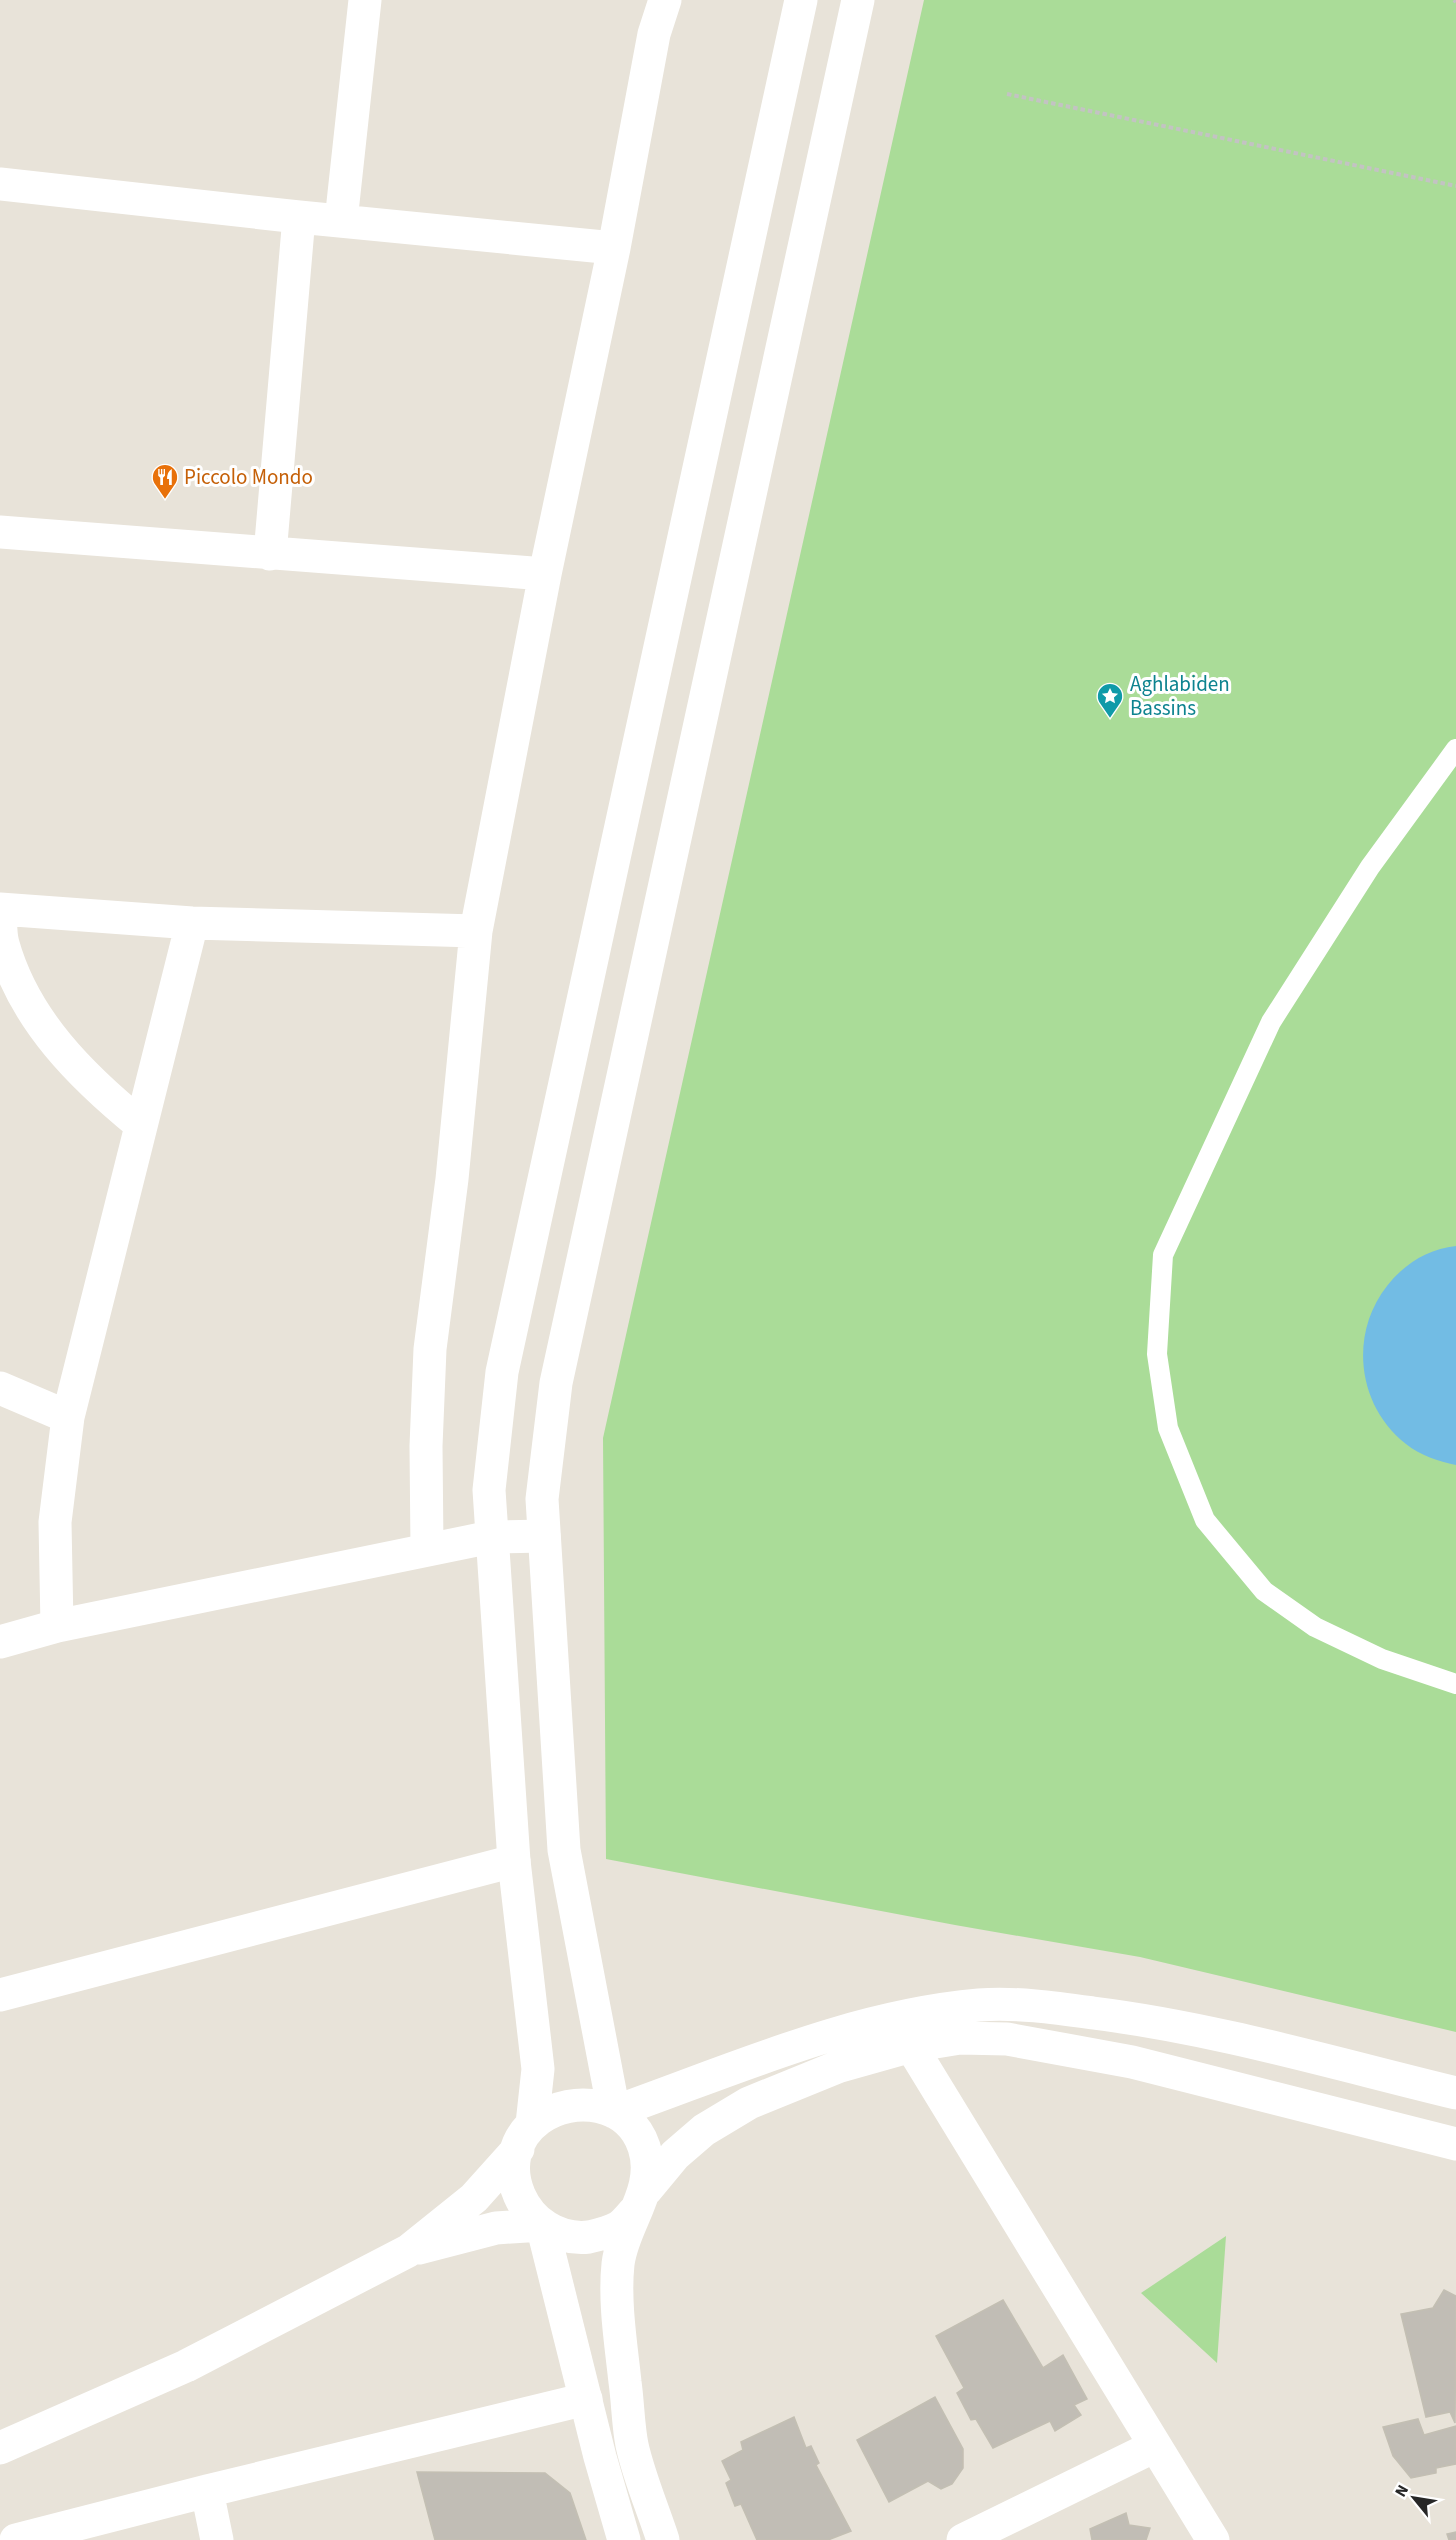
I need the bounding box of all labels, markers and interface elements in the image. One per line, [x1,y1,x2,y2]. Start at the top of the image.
restaurant icon: Piccolo Mondo [150,462,180,500]
place label: Piccolo Mondo [184,462,313,492]
place label: Aghlabiden Bassins [1130,669,1230,723]
place icon: Aghlabiden Bassins [1095,681,1125,719]
north arrow [1384,2468,1444,2528]
text: N [1390,2481,1414,2501]

